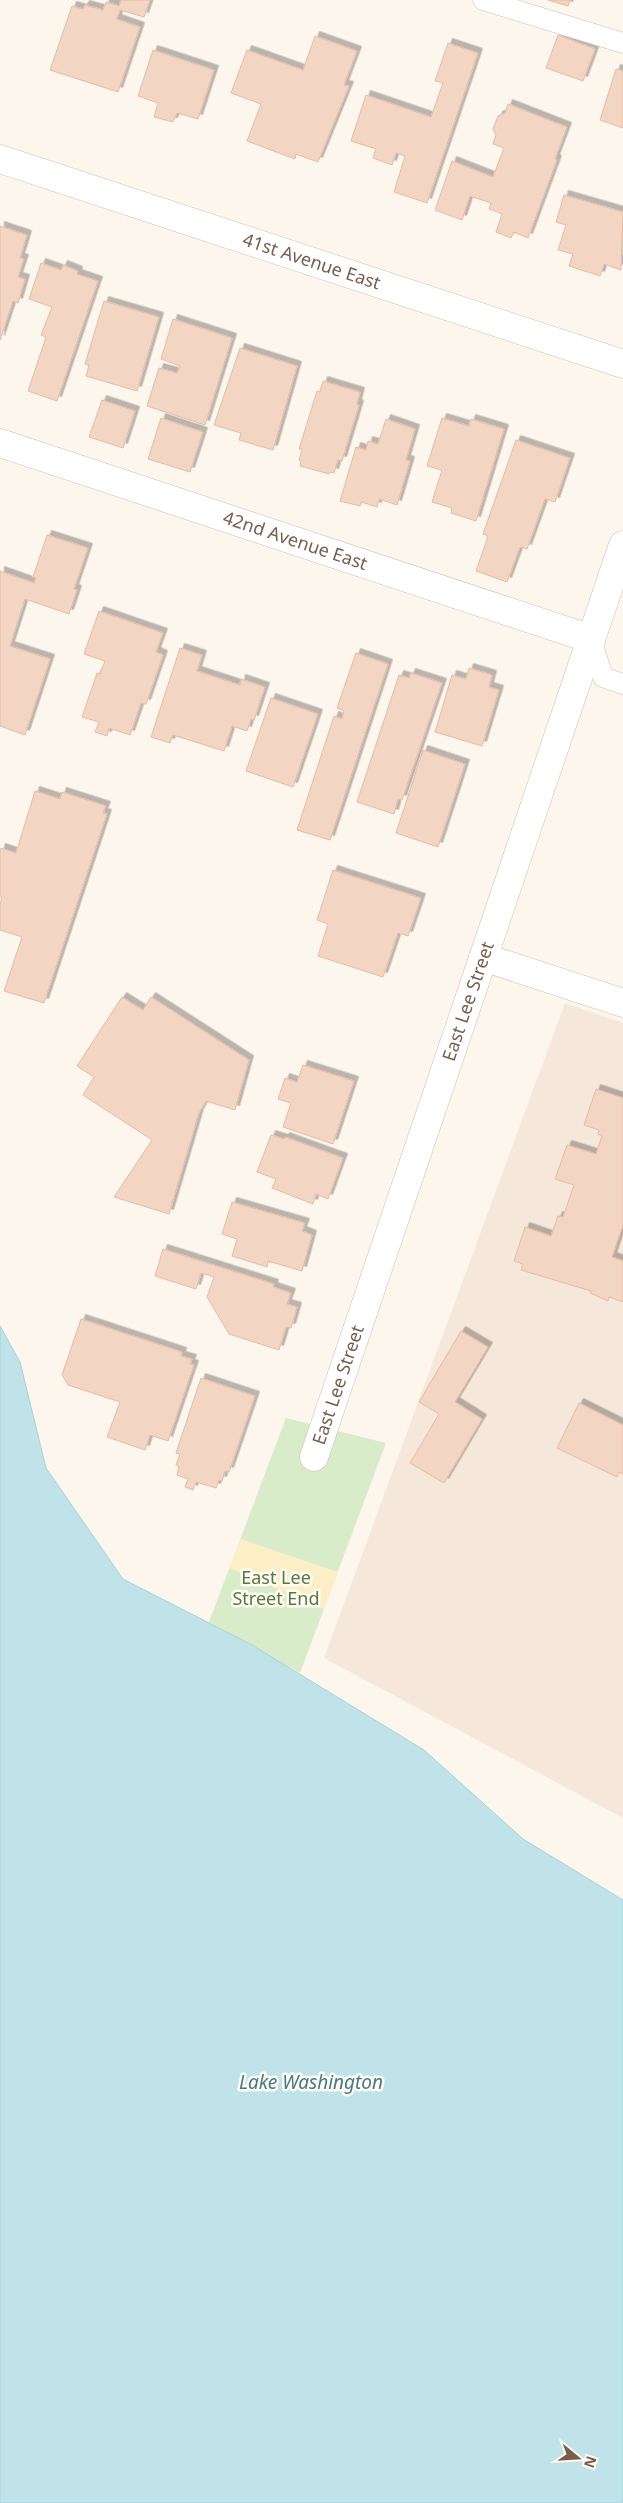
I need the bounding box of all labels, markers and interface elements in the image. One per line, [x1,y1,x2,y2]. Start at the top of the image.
street label: 41st Avenue East [240,227,384,295]
street label: 42nd Avenue East [220,505,371,575]
street label: East Lee Street [436,938,499,1064]
street label: East Lee Street [306,1321,369,1448]
park label: East Lee Street End [232,1565,320,1610]
water label: Lake Washington [239,2069,383,2095]
north arrow [553,2433,603,2483]
text: N [580,2454,602,2471]

